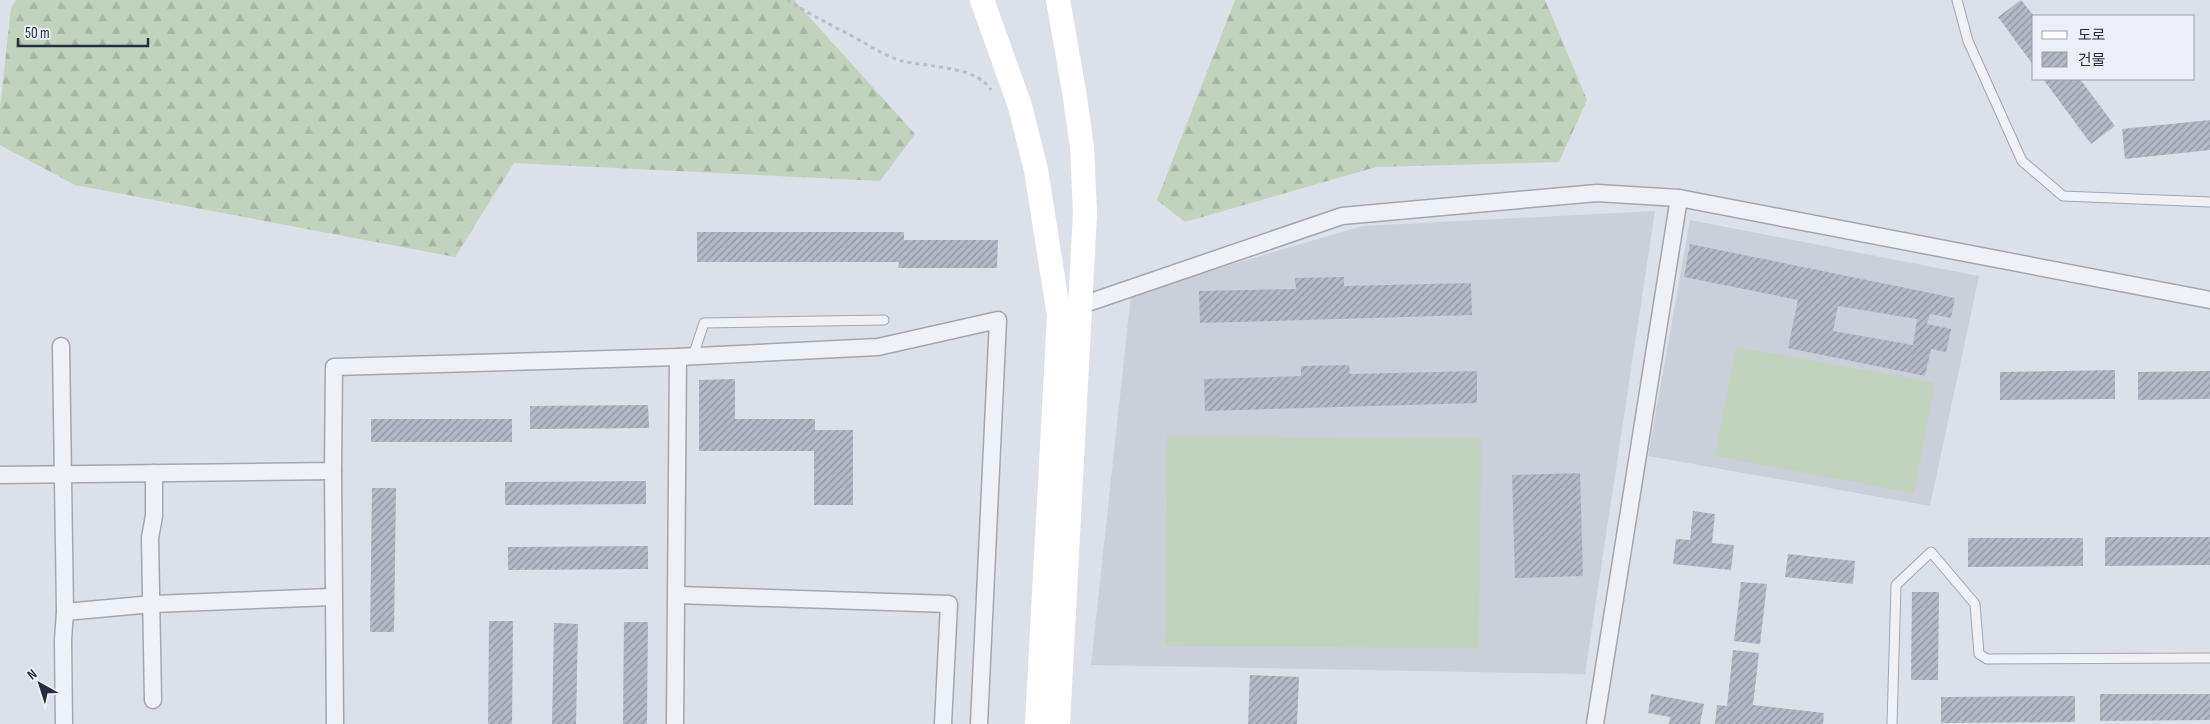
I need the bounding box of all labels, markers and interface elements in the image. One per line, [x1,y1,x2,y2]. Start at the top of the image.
scale bar [18,15,148,47]
legend [2032,15,2195,80]
text: 50 m [25,24,50,43]
text: 도로 [2078,26,2106,45]
text: 건물 [2078,51,2106,70]
north arrow [15,659,65,709]
text: N [24,665,40,683]

